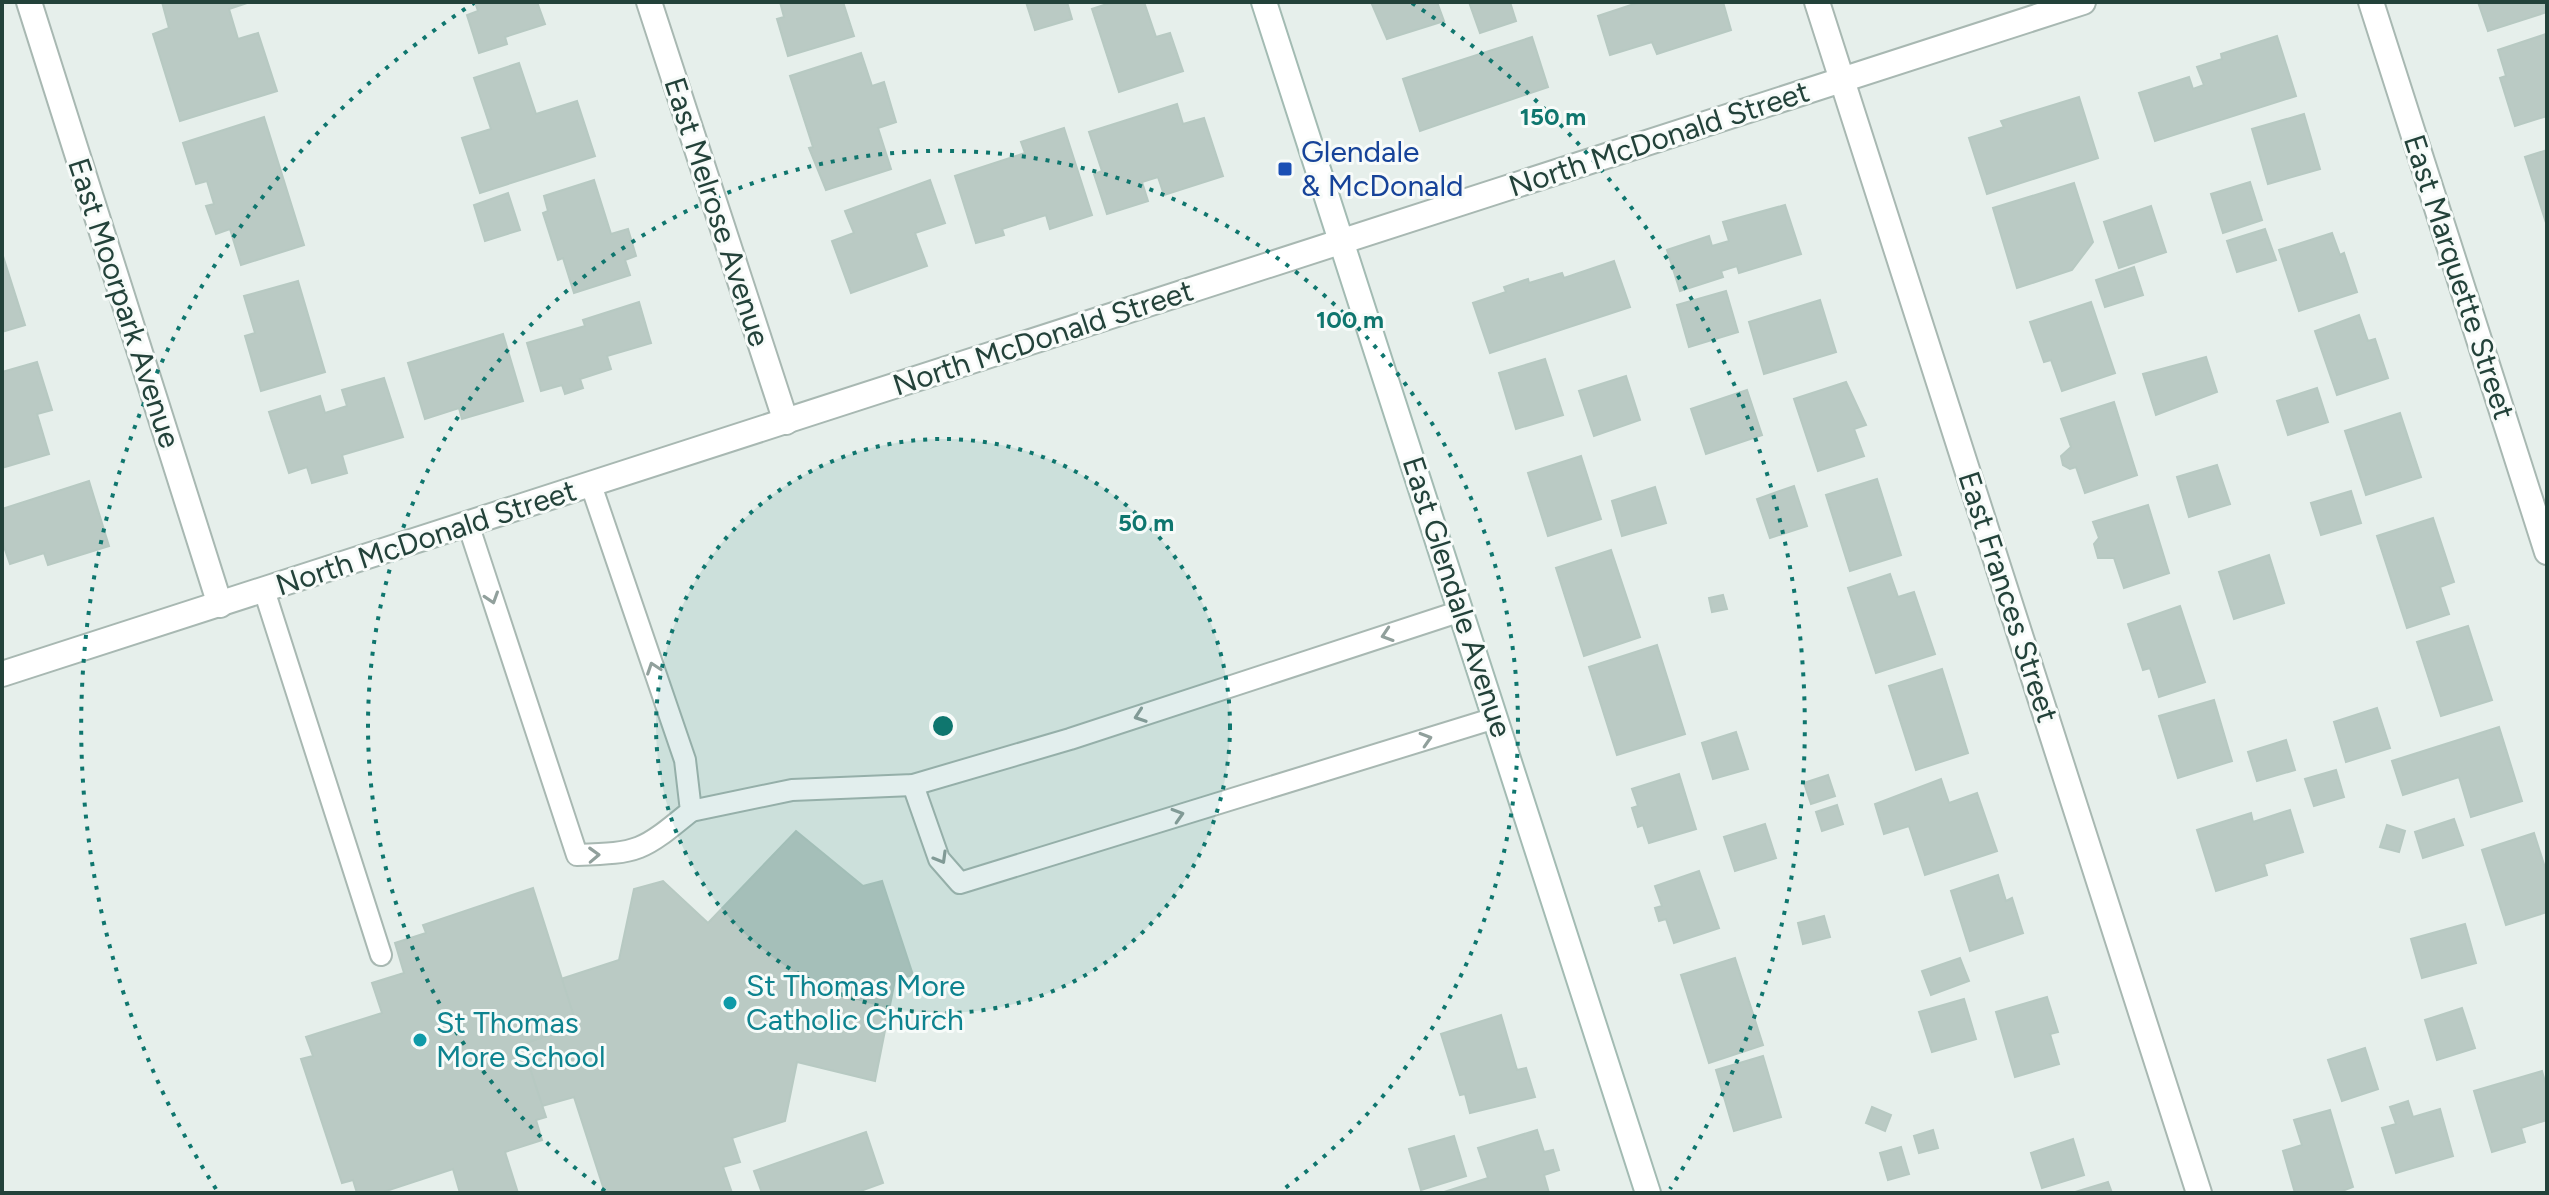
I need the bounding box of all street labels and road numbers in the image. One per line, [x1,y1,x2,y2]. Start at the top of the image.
street label: North McDonald Street [1504,72,1814,205]
street label: East Melrose Avenue [656,73,778,351]
street label: East Marquette Street [2396,130,2523,424]
street label: East Moorpark Avenue [60,153,189,453]
street label: North McDonald Street [888,271,1198,404]
street label: East Glendale Avenue [1395,452,1520,742]
street label: East Frances Street [1950,467,2067,727]
street label: North McDonald Street [271,471,581,604]

